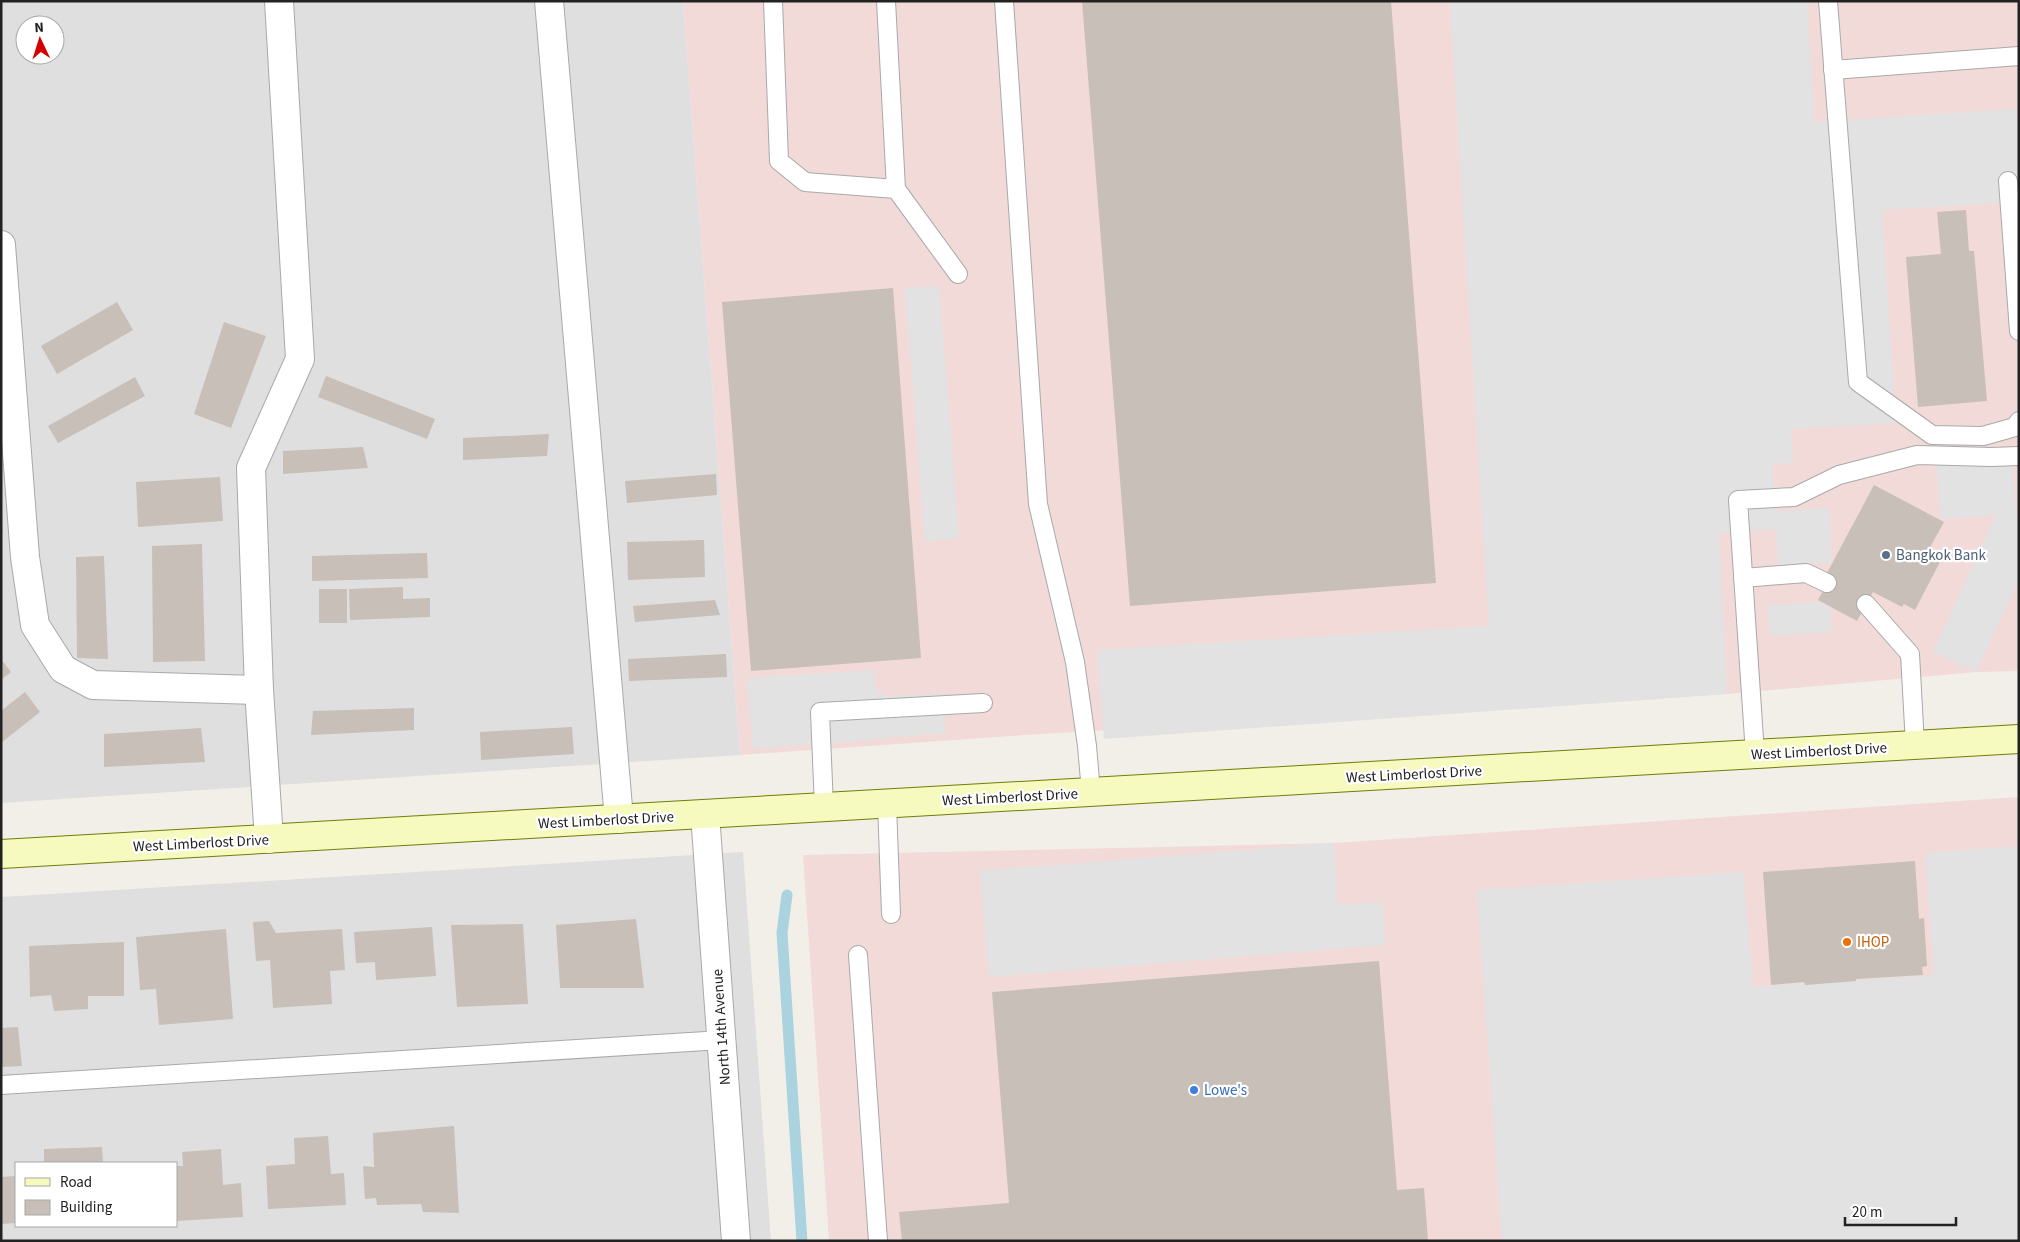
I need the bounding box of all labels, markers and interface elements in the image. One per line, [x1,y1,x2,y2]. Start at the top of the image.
north arrow [15,15,65,65]
text: N [34,18,45,38]
place label: Bangkok Bank [1896,545,1986,566]
marker: Bangkok Bank [1880,549,1892,561]
street label: West Limberlost Drive [1750,737,1888,766]
street label: West Limberlost Drive [1345,760,1483,789]
street label: West Limberlost Drive [941,783,1079,812]
street label: West Limberlost Drive [537,806,675,835]
street label: West Limberlost Drive [132,829,270,858]
place label: IHOP [1857,932,1889,953]
marker: IHOP [1841,936,1853,948]
street label: North 14th Avenue [707,968,736,1086]
place label: Lowe's [1204,1080,1247,1101]
marker: Lowe's [1188,1084,1200,1096]
legend [15,1162,178,1227]
text: Road [60,1172,92,1193]
scale bar [1845,1194,1956,1226]
text: Building [60,1197,113,1218]
text: 20 m [1852,1202,1882,1223]

